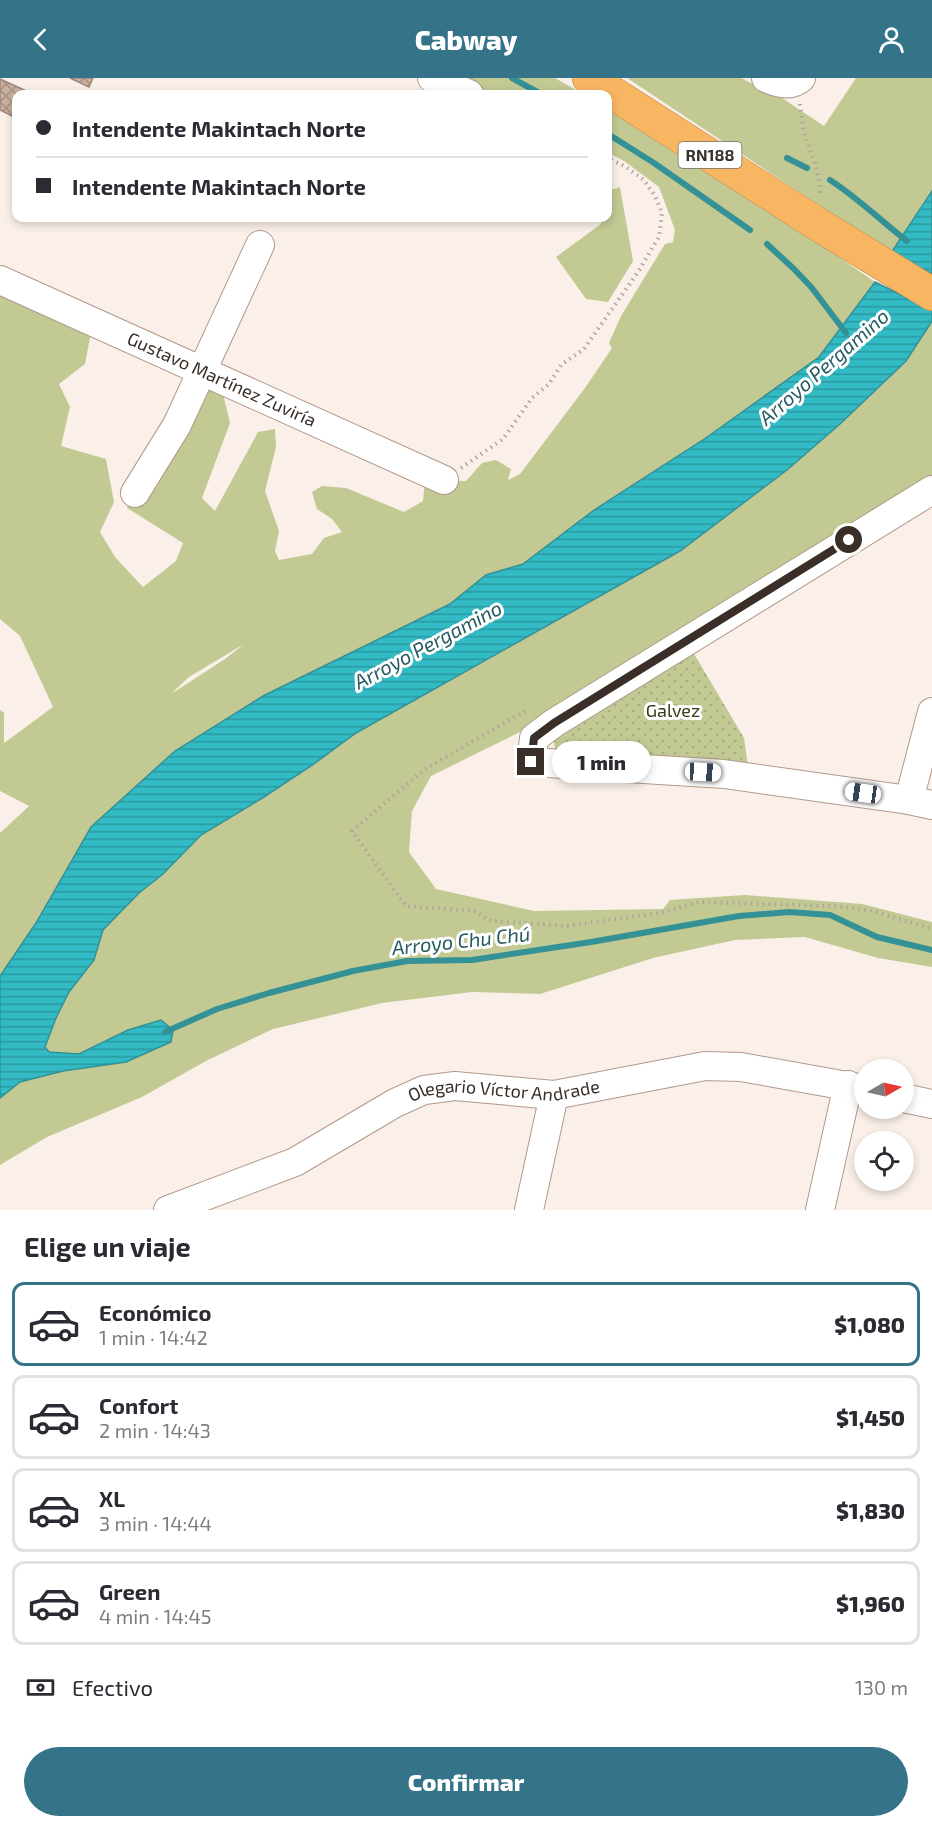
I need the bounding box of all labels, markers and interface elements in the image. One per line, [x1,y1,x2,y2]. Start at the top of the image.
icon: back [24,23,57,56]
text: Cabway [415,23,517,55]
icon: person [875,23,908,56]
text: Intendente Makintach Norte [72,115,366,141]
road number: RN188 [678,142,742,168]
text: Intendente Makintach Norte [72,173,366,199]
water label: Arroyo Pergamino [753,303,894,431]
street label: Gustavo Martínez Zuviría [124,327,320,431]
route start [835,526,862,553]
water label: Arroyo Pergamino [349,595,506,695]
park label: Galvez [646,699,700,721]
callout: 1 min [552,741,651,783]
route end [517,748,544,775]
text: 1 min [577,750,626,774]
car [685,762,721,782]
car [844,782,882,804]
water label: Arroyo Chu Chú [390,921,531,960]
north arrow [854,1059,914,1119]
map controls [854,1059,914,1191]
street label: Olegario Víctor Andrade [404,1074,601,1106]
button: locate [854,1131,914,1191]
text: Elige un viaje [24,1230,191,1262]
icon: car [27,1297,81,1351]
text: Económico [99,1299,211,1325]
text: $1,080 [834,1311,905,1337]
text: 1 min · 14:42 [99,1325,208,1349]
icon: car [27,1390,81,1444]
text: Confort [99,1392,178,1418]
text: $1,450 [836,1404,905,1430]
text: 2 min · 14:43 [99,1418,211,1442]
icon: car [27,1483,81,1537]
text: XL [99,1485,125,1511]
text: $1,830 [836,1497,905,1523]
text: 3 min · 14:44 [99,1511,212,1535]
icon: car [27,1576,81,1630]
text: Green [99,1578,161,1604]
text: $1,960 [836,1590,905,1616]
text: 4 min · 14:45 [99,1604,212,1628]
icon: cash [24,1671,57,1704]
text: Efectivo [72,1674,153,1700]
text: 130 m [855,1675,908,1699]
button: Confirmar [24,1747,908,1816]

